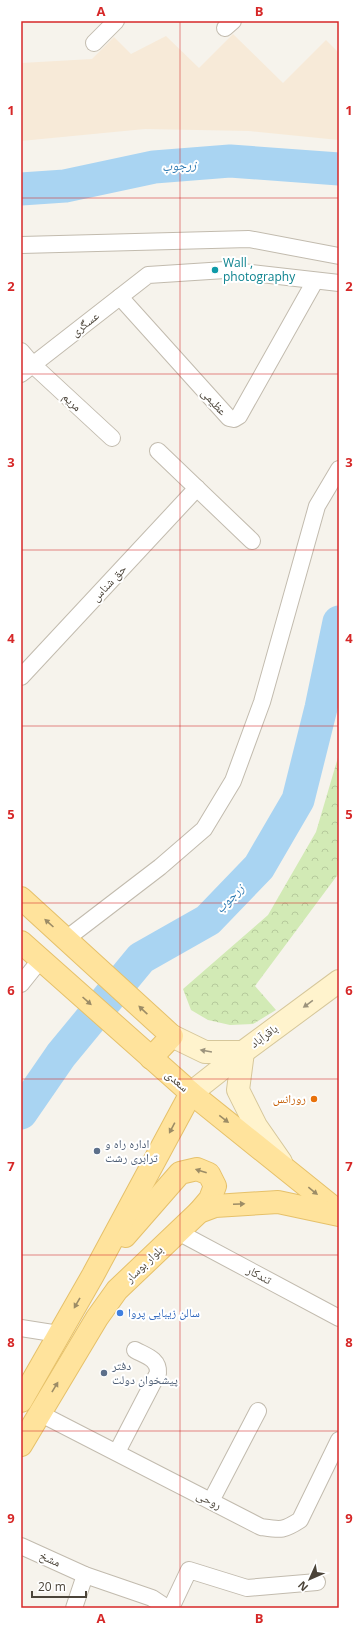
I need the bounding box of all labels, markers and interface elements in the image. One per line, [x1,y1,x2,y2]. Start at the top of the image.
text: A [97,2,106,20]
text: B [255,2,264,20]
text: 1 [7,101,15,119]
text: 1 [345,101,353,119]
water label: زرجوب [161,155,198,175]
place label: Wall , photography [223,254,296,285]
marker: Wall , photography [210,265,220,275]
text: 2 [7,277,15,295]
text: 2 [345,277,353,295]
street label: عسگری [67,307,102,340]
street label: عظیمی [198,384,231,419]
street label: مریم [59,388,86,415]
text: 3 [7,453,15,471]
text: 3 [345,453,353,471]
street label: حق شناس [87,560,130,605]
text: 4 [7,629,15,647]
text: 4 [345,629,353,647]
text: 5 [7,805,15,823]
text: 5 [345,805,353,823]
water label: زرجوب [211,878,249,917]
one-way arrow [44,918,54,928]
text: 6 [7,981,15,999]
text: 6 [345,981,353,999]
one-way arrow [82,996,92,1006]
one-way arrow [302,1000,313,1008]
one-way arrow [139,1006,148,1015]
street label: باقرآباد [246,1020,281,1051]
one-way arrow [200,1048,212,1054]
street label: سعدی [162,1066,193,1096]
place label: رورانس [273,1090,306,1107]
marker: رورانس [309,1094,319,1104]
one-way arrow [218,1115,229,1124]
one-way arrow [169,1122,175,1133]
place label: اداره راه و ترابری رشت [105,1135,158,1166]
marker: اداره راه و ترابری رشت [92,1146,102,1156]
text: 7 [7,1157,15,1175]
text: 7 [345,1157,353,1175]
one-way arrow [195,1168,207,1174]
one-way arrow [308,1186,318,1195]
one-way arrow [233,1201,245,1208]
street label: بلوار بوسار [120,1241,166,1287]
street label: تندکار [243,1260,275,1288]
one-way arrow [73,1297,80,1309]
place label: سالن زیبایی پروا [128,1304,200,1321]
marker: سالن زیبایی پروا [115,1308,125,1318]
text: 8 [7,1333,15,1351]
text: 8 [345,1333,353,1351]
place label: دفتر پیشخوان دولت [111,1357,178,1388]
marker: دفتر پیشخوان دولت [99,1368,109,1378]
one-way arrow [51,1382,59,1392]
street label: روحی [194,1486,225,1513]
text: 9 [7,1509,15,1527]
text: 9 [345,1509,353,1527]
street label: مشخ [37,1546,63,1571]
north arrow [290,1559,330,1599]
scale bar [32,1573,86,1599]
text: 20 m [38,1578,66,1595]
text: N [294,1578,311,1595]
text: A [97,1609,106,1627]
text: B [255,1609,264,1627]

